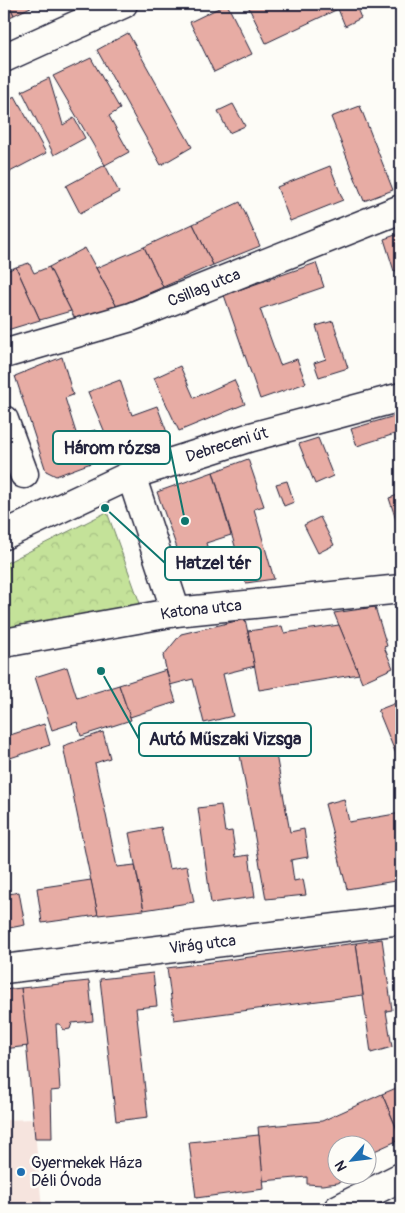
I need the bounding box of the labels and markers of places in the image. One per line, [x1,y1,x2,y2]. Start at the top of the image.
callout: Három rózsa [53,431,170,464]
callout: Hatzel tér [165,547,261,580]
callout: Autó Műszaki Vizsga [139,723,311,756]
place label: Gyermekek Háza Déli Óvoda [31,1153,142,1191]
marker: Gyermekek Háza Déli Óvoda [15,1166,27,1178]

